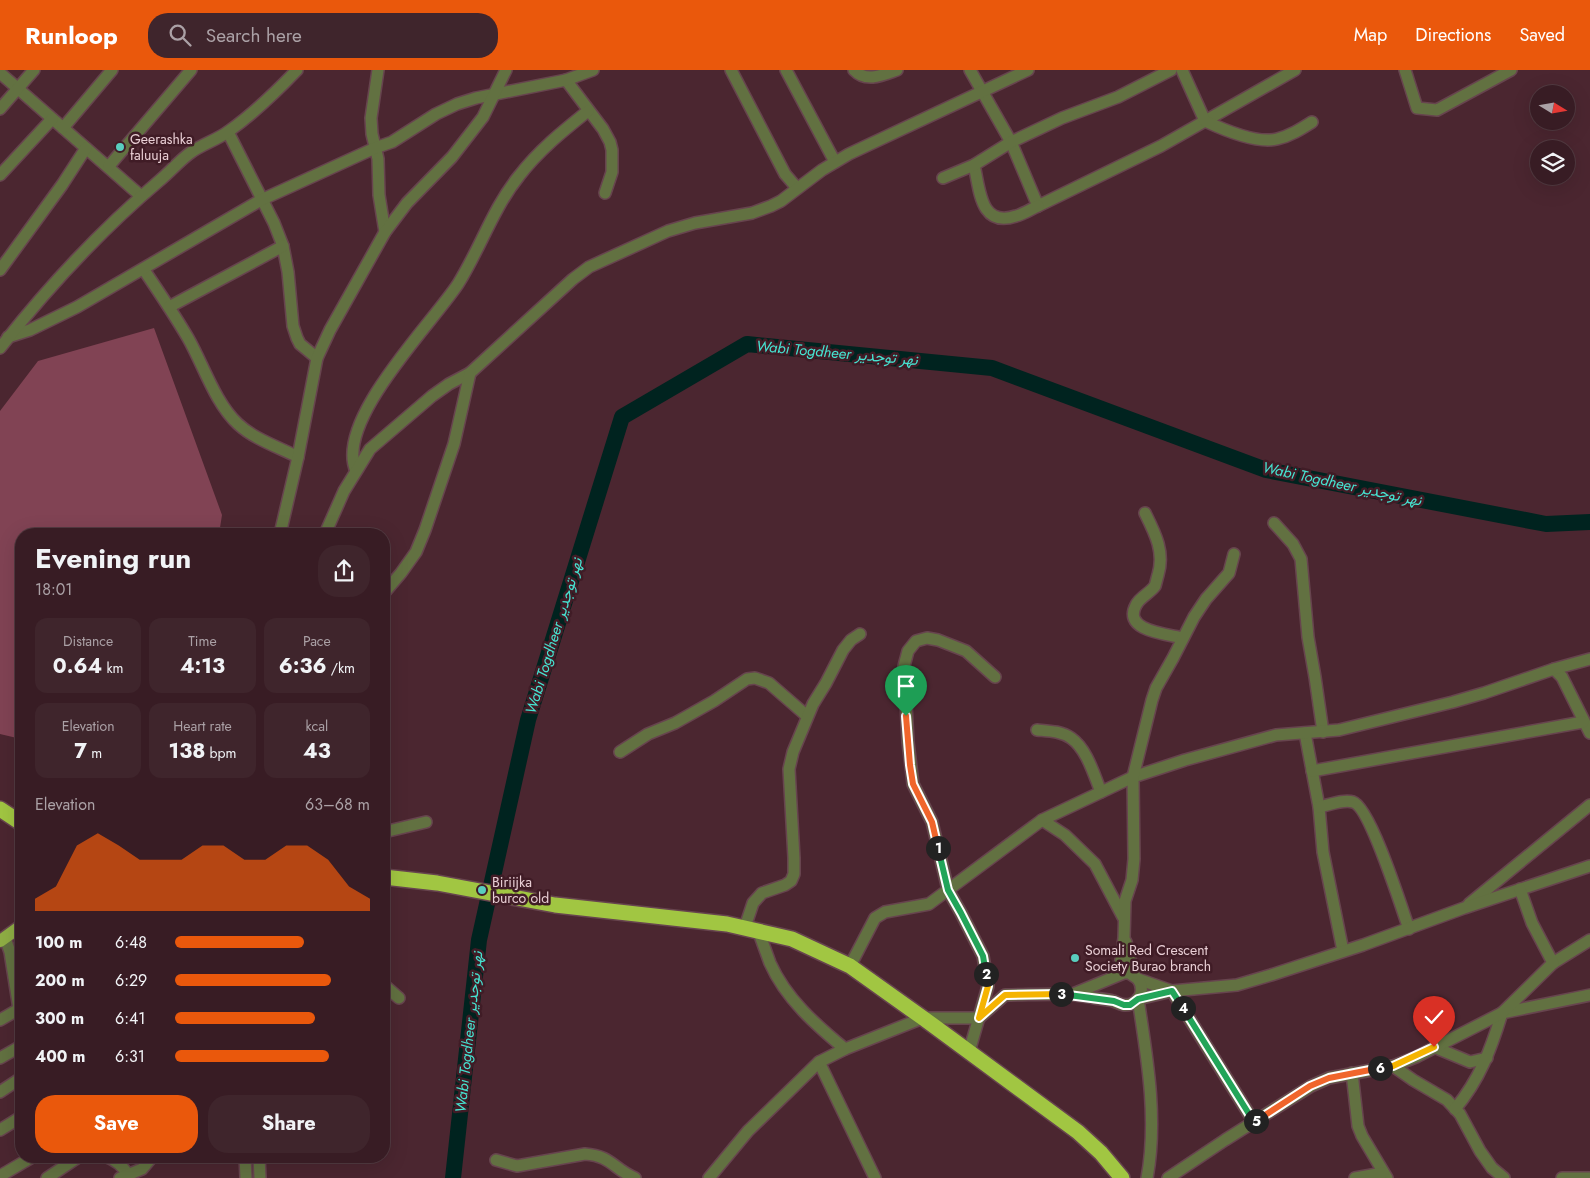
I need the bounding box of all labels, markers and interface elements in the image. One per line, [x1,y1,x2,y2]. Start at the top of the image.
search box [148,13,498,58]
text: Runloop [25,18,118,53]
icon: search [166,21,194,49]
text: Search here [206,22,302,49]
text: Map [1354,22,1387,48]
text: Directions [1415,22,1491,48]
text: Saved [1519,22,1565,48]
north arrow [1530,85,1575,130]
map controls [1530,85,1575,185]
place label: Geerashka faluuja [130,129,193,165]
button: layers [1530,140,1575,185]
marker: Geerashka faluuja [114,141,126,153]
water label: Wabi Togdheer نهر توجدير [755,335,919,371]
water label: Wabi Togdheer نهر توجدير [1260,456,1424,512]
text: Evening run [35,538,191,579]
button: share [318,545,370,597]
water label: Wabi Togdheer نهر توجدير [520,555,588,717]
text: 18:01 [35,578,73,601]
text: Distance [63,631,113,651]
text: Time [188,631,217,651]
text: Pace [303,631,331,651]
text: 0.64 [53,651,102,681]
text: 4:13 [180,651,225,681]
text: 6:36 [279,651,327,681]
text: km [102,658,123,678]
text: /km [327,658,355,678]
pin [885,665,927,716]
icon: arrive [892,672,920,700]
text: Elevation [62,716,115,736]
text: Heart rate [173,716,232,736]
text: kcal [306,716,328,736]
text: 7 [74,736,87,766]
text: 138 [168,736,205,766]
text: 43 [303,736,331,766]
text: m [87,743,102,763]
text: bpm [205,743,236,763]
text: Elevation [35,793,95,816]
text: 63–68 m [305,793,370,816]
pin: 1 [926,836,950,860]
text: 1 [935,838,942,858]
place label: Biriijka burco old [492,872,549,908]
marker: Biriijka burco old [476,884,488,896]
text: 100 m [35,931,82,954]
text: 6:48 [115,931,147,954]
place label: Somali Red Crescent Society Burao branch [1085,940,1211,976]
water label: Wabi Togdheer نهر توجدير [450,950,488,1114]
marker: Somali Red Crescent Society Burao branch [1069,952,1081,964]
pin: 2 [974,962,998,986]
text: 2 [982,964,991,984]
text: 200 m [35,969,85,992]
text: 6:29 [115,969,147,992]
pin: 3 [1048,982,1074,1006]
text: 3 [1057,984,1066,1004]
pin: 4 [1170,996,1196,1020]
pin [1413,996,1455,1047]
text: 4 [1179,998,1188,1018]
icon: check [1420,1003,1448,1031]
text: 300 m [35,1007,84,1030]
text: 6:41 [115,1007,146,1030]
text: 400 m [35,1045,85,1068]
text: 6:31 [115,1045,145,1068]
pin: 6 [1368,1056,1392,1080]
text: 6 [1376,1058,1385,1078]
button: Save [35,1095,198,1153]
button: Share [208,1095,370,1153]
pin: 5 [1244,1108,1268,1134]
text: 5 [1252,1111,1261,1131]

